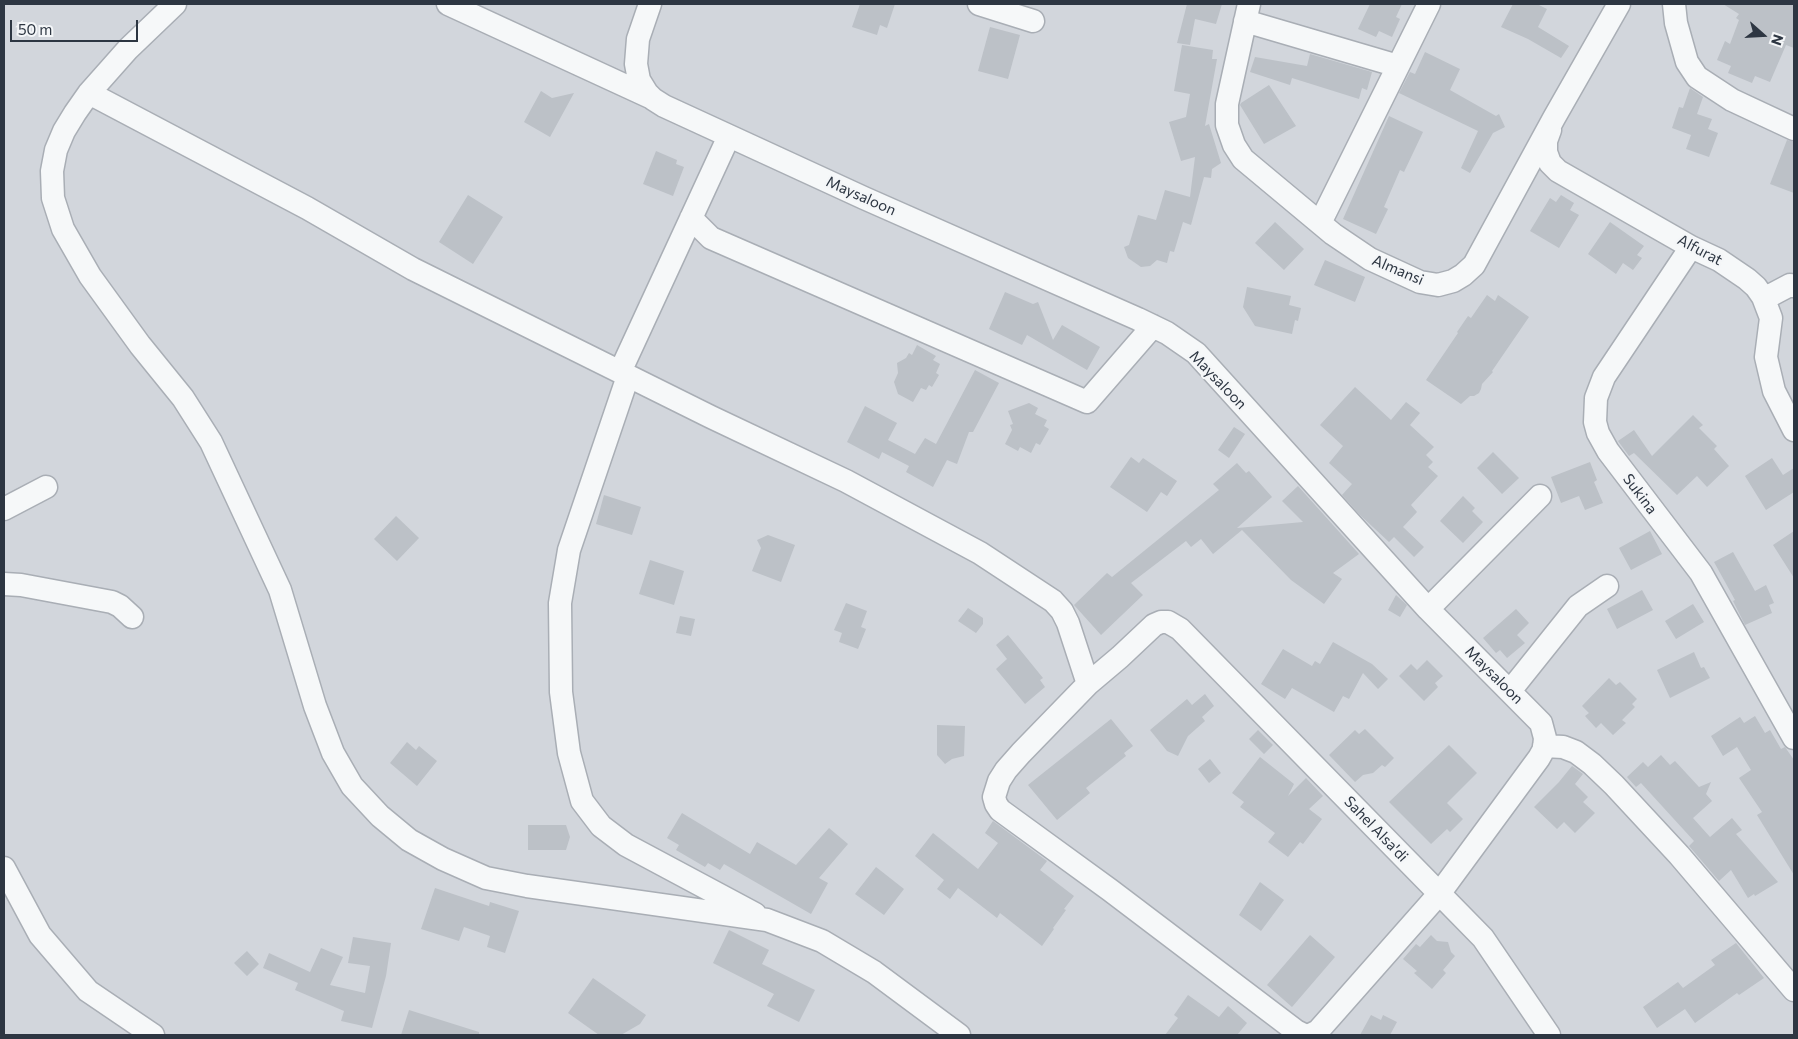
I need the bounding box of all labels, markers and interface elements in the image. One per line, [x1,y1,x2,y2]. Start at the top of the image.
scale bar [12,10,140,42]
north arrow [1738,10,1788,60]
text: 50 m [18,20,52,38]
text: N [1768,32,1787,48]
street label: Maysaloon [823,173,899,219]
street label: Alfurat [1674,231,1726,269]
street label: Almansi [1369,251,1427,289]
street label: Maysaloon [1186,347,1250,413]
street label: Sukina [1619,470,1661,518]
street label: Maysaloon [1461,642,1527,708]
street label: Sahel Alsa'di [1340,792,1412,866]

